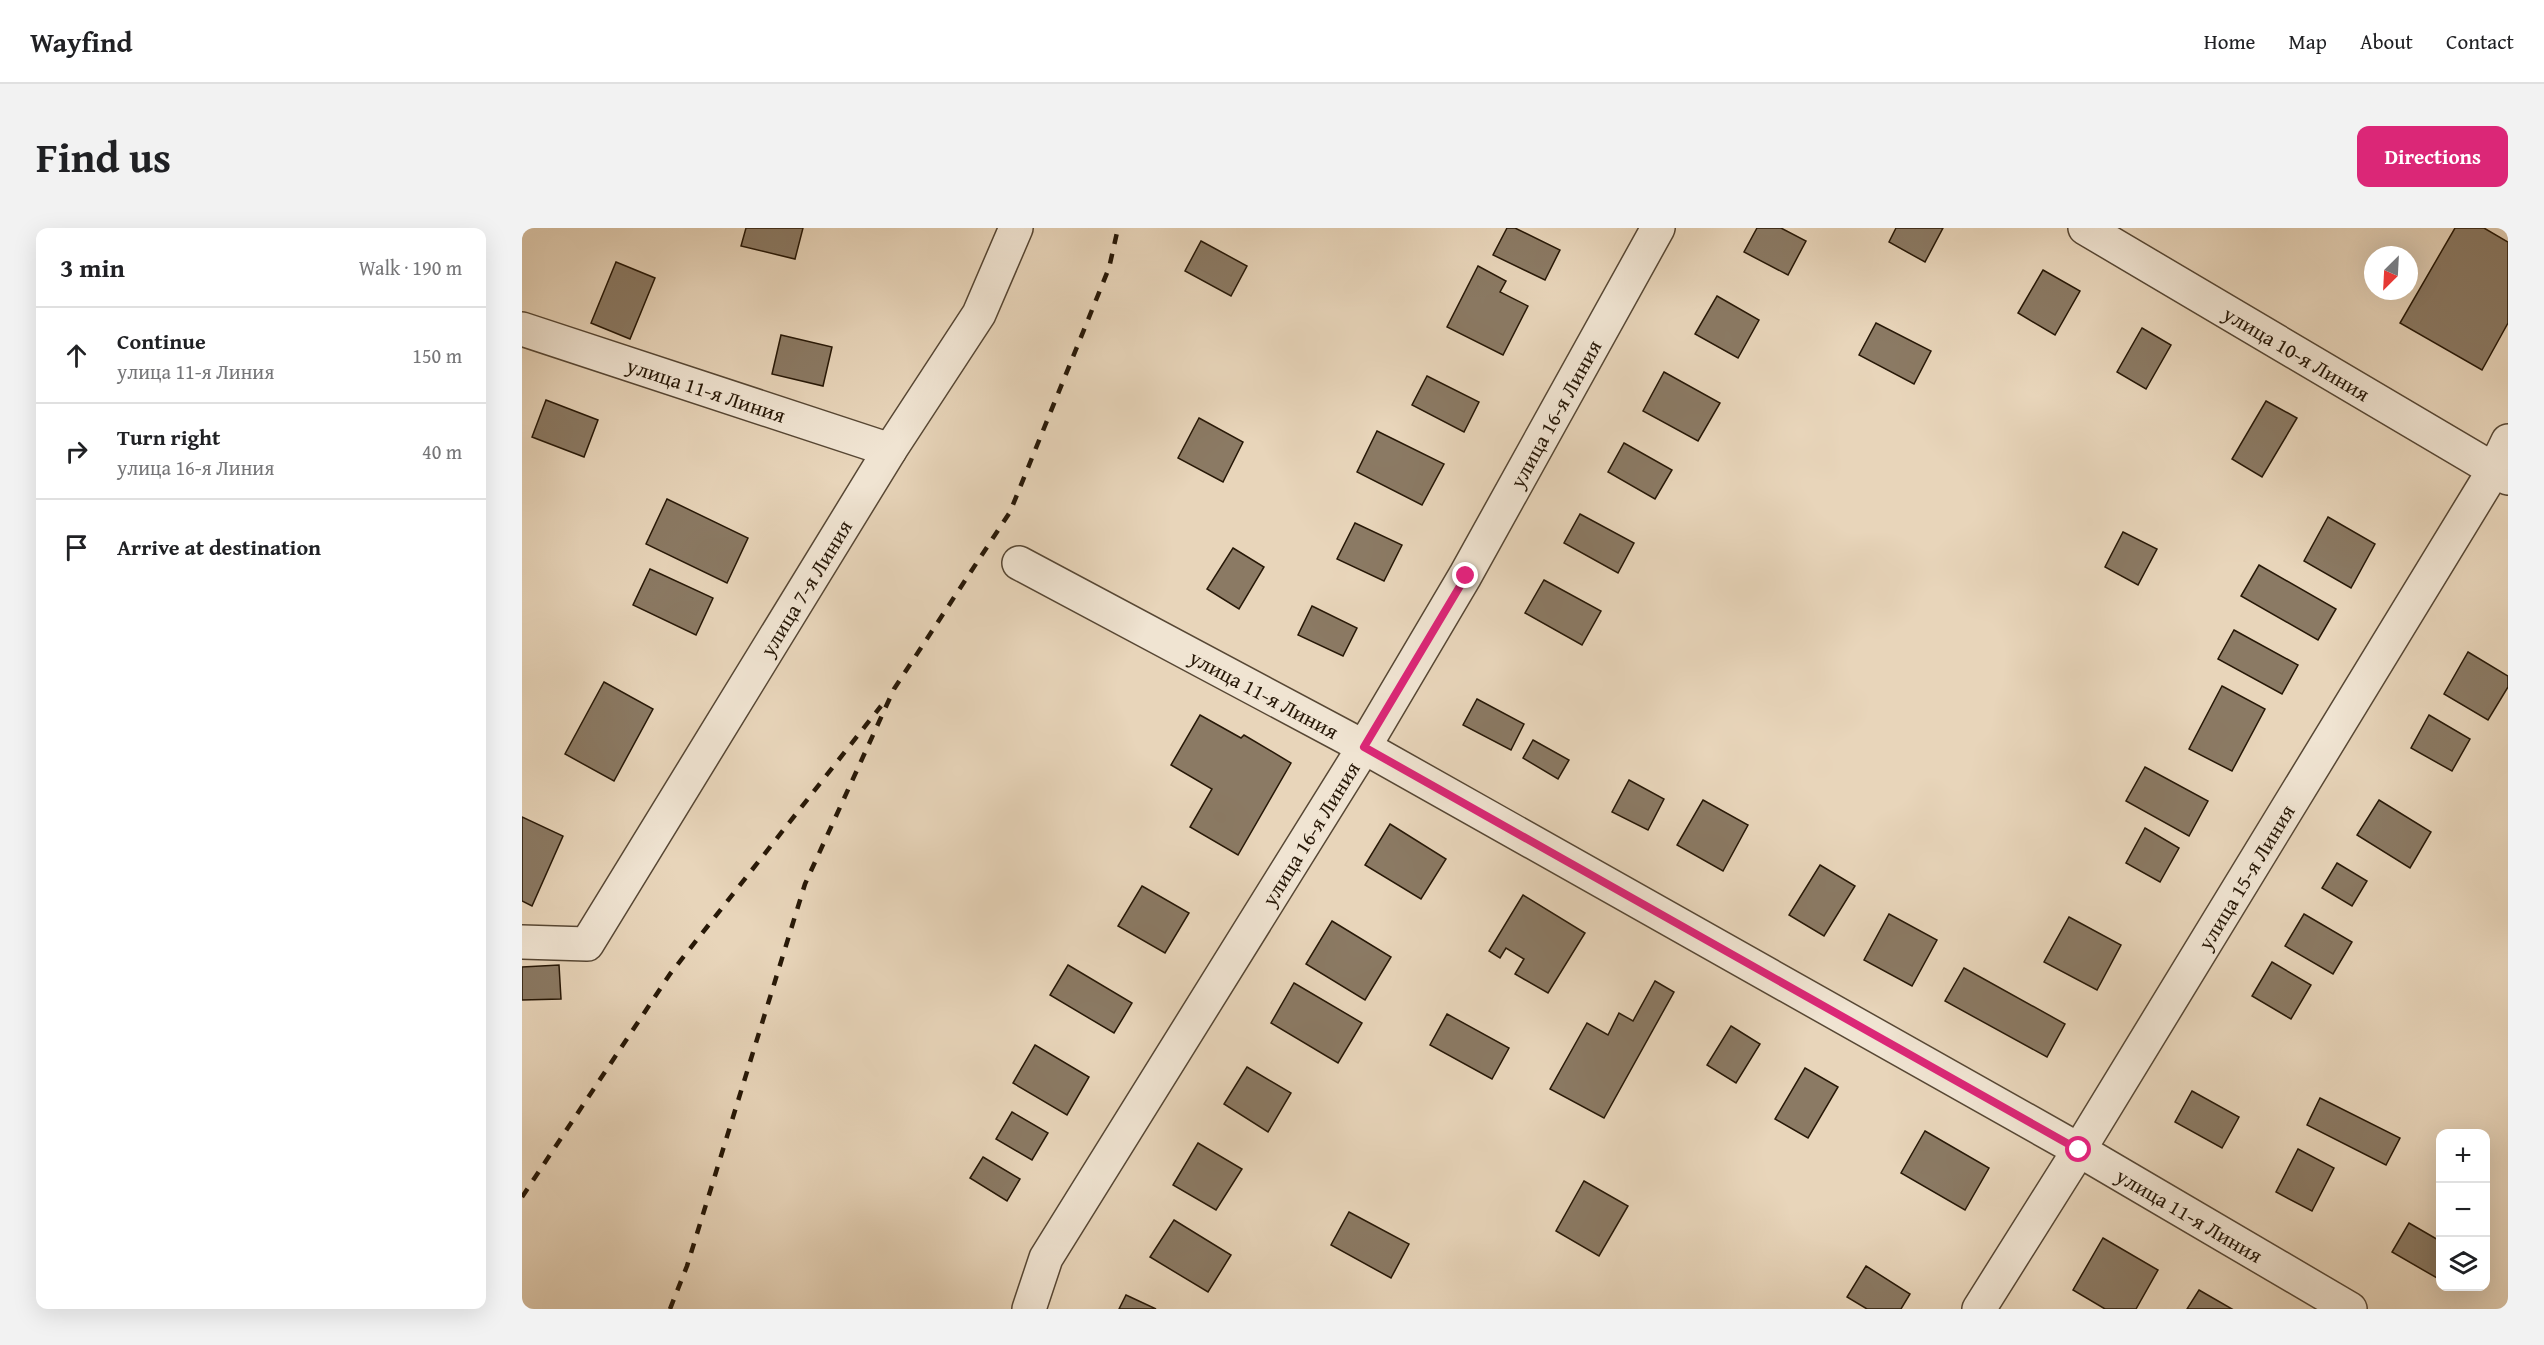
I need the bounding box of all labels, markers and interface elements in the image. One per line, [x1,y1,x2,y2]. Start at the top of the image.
text: Wayfind [30,21,132,62]
text: Home [2204,26,2255,57]
text: Map [2288,26,2327,57]
text: About [2360,26,2413,57]
text: Contact [2446,26,2514,57]
text: Find us [36,126,171,187]
button: Directions [2357,126,2508,187]
north arrow [2364,246,2418,300]
text: 3 min [60,248,125,287]
text: Walk · 190 m [359,253,462,282]
street label: улица 10-я Линия [2217,297,2376,409]
text: Continue [117,325,206,357]
street label: улица 16-я Линия [1501,333,1609,494]
icon: ahead [60,339,93,372]
text: 150 m [412,341,462,370]
street label: улица 11-я Линия [622,349,790,430]
text: улица 11-я Линия [117,357,274,386]
text: Turn right [117,421,220,453]
icon: right [60,435,93,468]
text: 40 m [422,437,462,466]
text: улица 16-я Линия [117,453,274,482]
street label: улица 7-я Линия [751,513,859,663]
icon: arrive [60,531,93,564]
text: Arrive at destination [117,531,321,563]
route end [1452,562,1478,588]
street label: улица 11-я Линия [1183,641,1345,747]
street label: улица 16-я Линия [1253,755,1367,912]
street label: улица 15-я Линия [2189,798,2302,956]
map controls [2436,1129,2490,1291]
button: + [2436,1129,2490,1183]
route start [2065,1136,2091,1162]
street label: улица 11-я Линия [2110,1159,2269,1270]
button: − [2436,1183,2490,1237]
button: layers [2436,1237,2490,1291]

